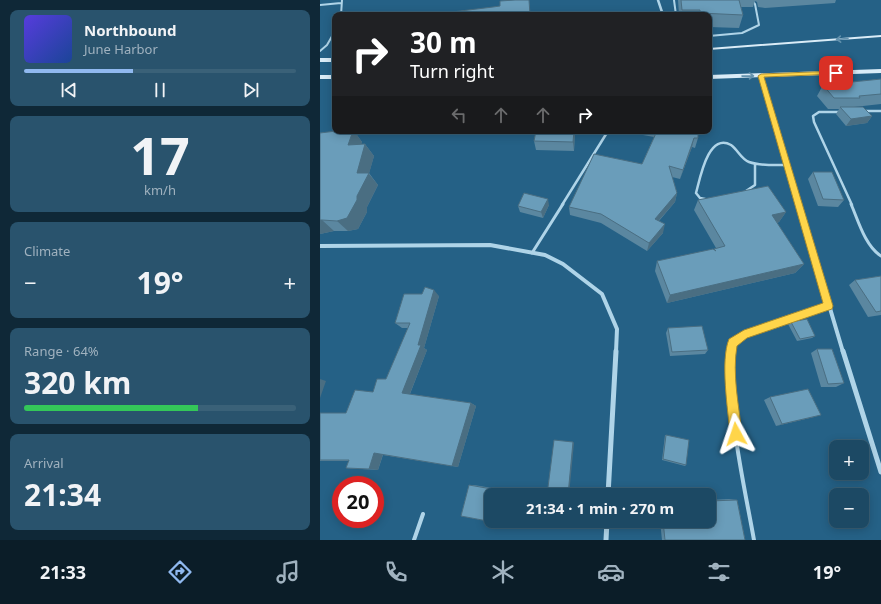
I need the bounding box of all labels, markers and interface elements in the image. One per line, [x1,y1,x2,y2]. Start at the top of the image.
text: Northbound [84,20,176,40]
text: 30 m [410,23,477,61]
icon: right [344,28,396,80]
one-way arrow [836,35,849,42]
text: June Harbor [84,40,158,58]
pin [819,56,853,90]
text: Turn right [410,59,494,83]
icon: arrive [825,62,847,84]
one-way arrow [741,72,754,80]
icon: previous [58,79,80,101]
icon: pause [149,79,171,101]
icon: next [240,79,262,101]
icon: left [448,104,470,126]
icon: ahead [490,104,512,126]
icon: ahead [532,104,554,126]
icon: right [574,104,596,126]
text: 17 [130,119,190,190]
text: km/h [144,181,176,199]
text: Climate [24,242,70,260]
text: 19° [136,262,184,303]
text: − [24,267,37,297]
text: + [283,267,296,297]
text: Range · 64% [24,342,99,360]
text: 320 km [24,362,131,403]
position arrow [715,413,757,455]
map controls [829,440,869,528]
button: + [829,440,869,480]
text: Arrival [24,454,64,472]
text: 21:34 [24,474,101,515]
speed limit sign: 20 [332,476,384,528]
button: − [829,488,869,528]
text: 21:34 · 1 min · 270 m [526,498,674,518]
icon: directions [166,558,194,586]
icon: music [274,558,302,586]
icon: phone [382,558,410,586]
icon: climate [489,558,517,586]
icon: car [597,558,625,586]
icon: filters [705,558,733,586]
text: 21:33 [40,560,86,584]
text: 19° [813,560,841,584]

